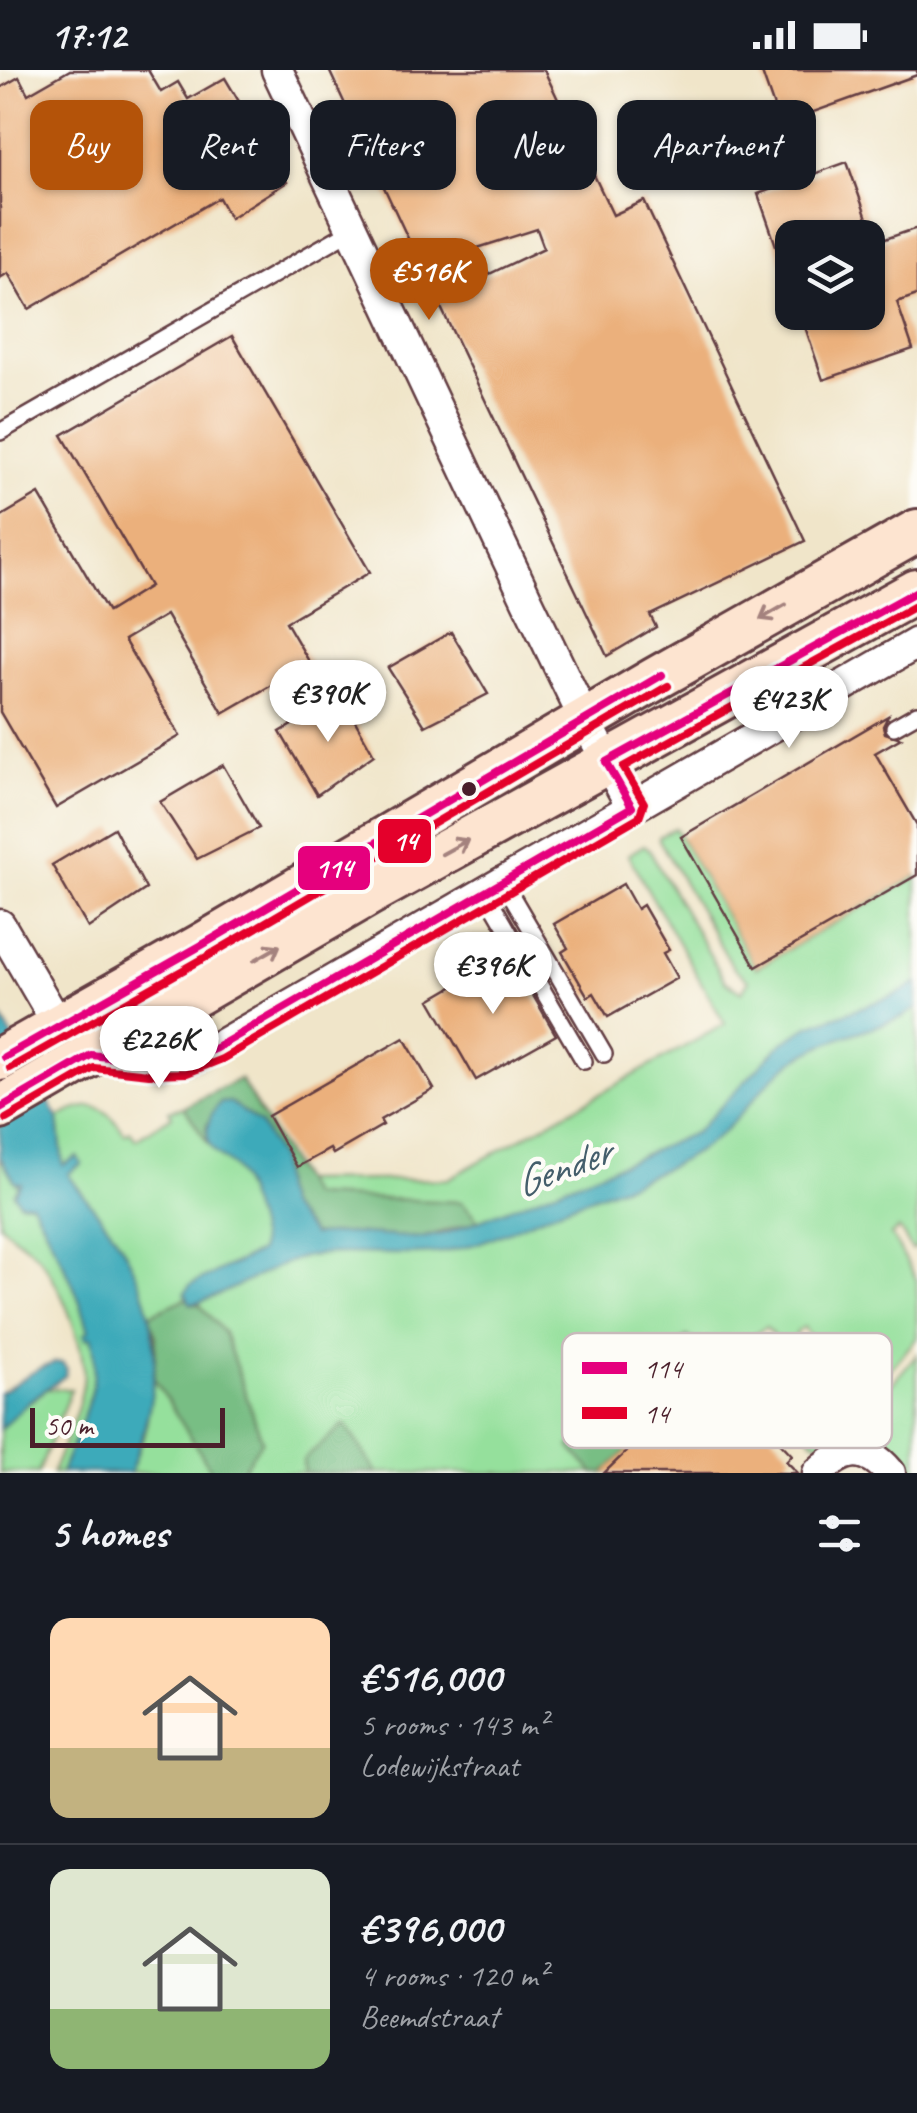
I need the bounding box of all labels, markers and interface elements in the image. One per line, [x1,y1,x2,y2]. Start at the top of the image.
text: 17:12 [50,12,126,59]
chip: Buy [30,100,143,190]
chip: Rent [163,100,290,190]
chip: Filters [310,100,456,190]
chip: New [476,100,597,190]
chip: Apartment [617,100,816,190]
map controls [775,220,885,330]
button: layers [775,220,885,330]
pin: €516K [359,238,499,323]
text: €516K [392,250,466,291]
one-way arrow [759,602,789,622]
pin: €390K [258,660,398,745]
pin: €423K [719,666,859,751]
text: €390K [291,672,365,713]
text: €423K [752,678,826,719]
unlabelled marker [459,779,479,799]
line badge: 14 [376,817,433,865]
text: 14 [392,823,421,858]
one-way arrow [439,836,469,856]
line badge: 114 [296,844,372,892]
text: 114 [315,850,356,885]
pin: €396K [423,932,563,1017]
one-way arrow [252,943,281,963]
text: €396K [456,944,530,985]
pin: €226K [89,1006,229,1091]
text: €226K [122,1018,196,1059]
water label: Gender [507,1123,624,1210]
legend [562,1333,892,1448]
text: 114 [644,1351,684,1386]
text: 14 [644,1396,672,1431]
scale bar [30,1403,225,1448]
text: 50 m [45,1408,93,1443]
icon: filters [812,1506,867,1561]
text: 5 homes [50,1507,168,1560]
text: €516,000 [360,1651,501,1704]
icon: home [130,1658,250,1778]
text: 5 rooms · 143 m² [360,1704,547,1745]
text: Lodewijkstraat [360,1745,519,1786]
text: €396,000 [360,1902,501,1955]
icon: home [130,1909,250,2029]
text: 4 rooms · 120 m² [360,1955,547,1996]
text: Beemdstraat [360,1996,499,2037]

